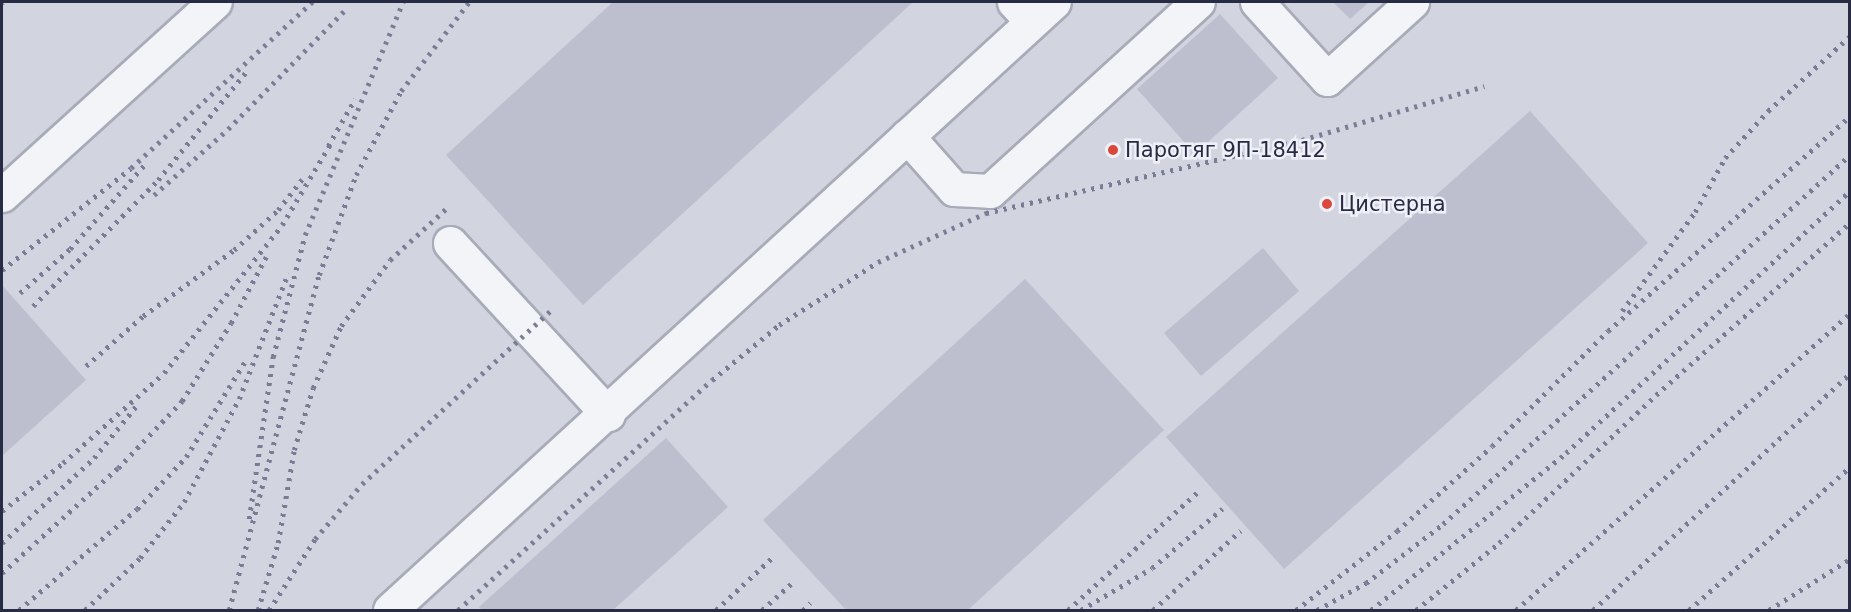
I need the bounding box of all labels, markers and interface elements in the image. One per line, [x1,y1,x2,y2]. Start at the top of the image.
place label: Паротяг 9П-18412 [1125,137,1326,163]
marker: Паротяг 9П-18412 [1106,143,1120,157]
place label: Цистерна [1339,191,1446,217]
marker: Цистерна [1320,197,1334,211]

